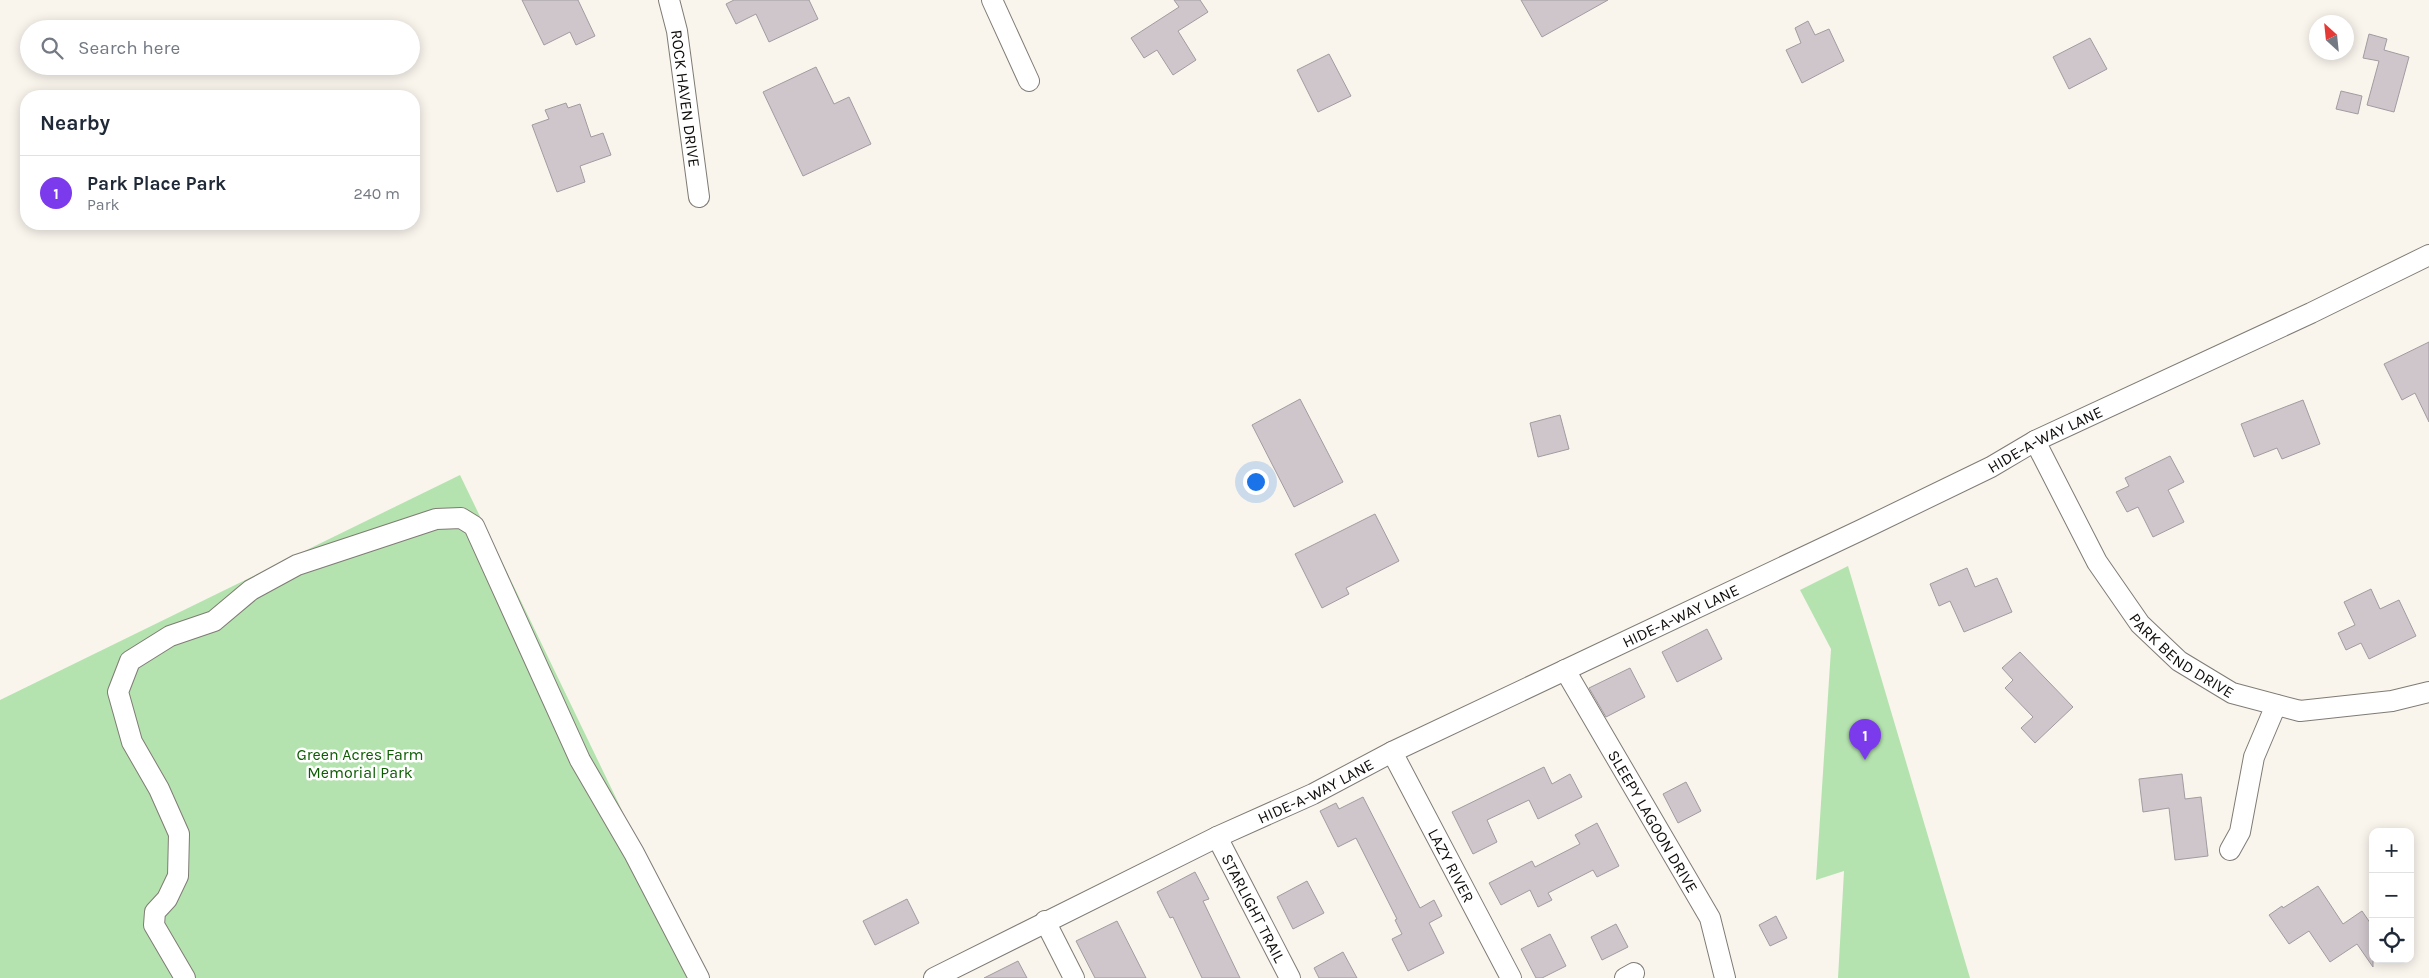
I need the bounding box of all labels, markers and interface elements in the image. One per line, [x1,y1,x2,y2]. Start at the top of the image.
north arrow [2309,15,2354,60]
search box [20,20,420,75]
street label: ROCK HAVEN DRIVE [667,29,704,168]
icon: search [38,34,66,62]
text: Search here [78,37,180,59]
text: Nearby [40,111,110,135]
text: Park Place Park [87,173,226,195]
text: 1 [53,184,59,203]
text: 240 m [354,184,400,203]
text: Park [87,195,119,214]
street label: HIDE-A-WAY LANE [1984,402,2106,477]
your location [1243,469,1269,495]
street label: HIDE-A-WAY LANE [1619,580,1742,652]
street label: PARK BEND DRIVE [2125,610,2237,702]
pin: 1 [1849,719,1881,760]
park label: Green Acres Farm Memorial Park [296,745,424,782]
street label: SLEEPY LAGOON DRIVE [1604,747,1702,896]
street label: HIDE-A-WAY LANE [1255,755,1377,828]
street label: LAZY RIVER [1424,825,1478,906]
map controls [2369,828,2414,963]
button: + [2369,828,2414,873]
street label: STARLIGHT TRAIL [1217,851,1290,966]
button: − [2369,873,2414,918]
button: locate [2369,918,2414,963]

